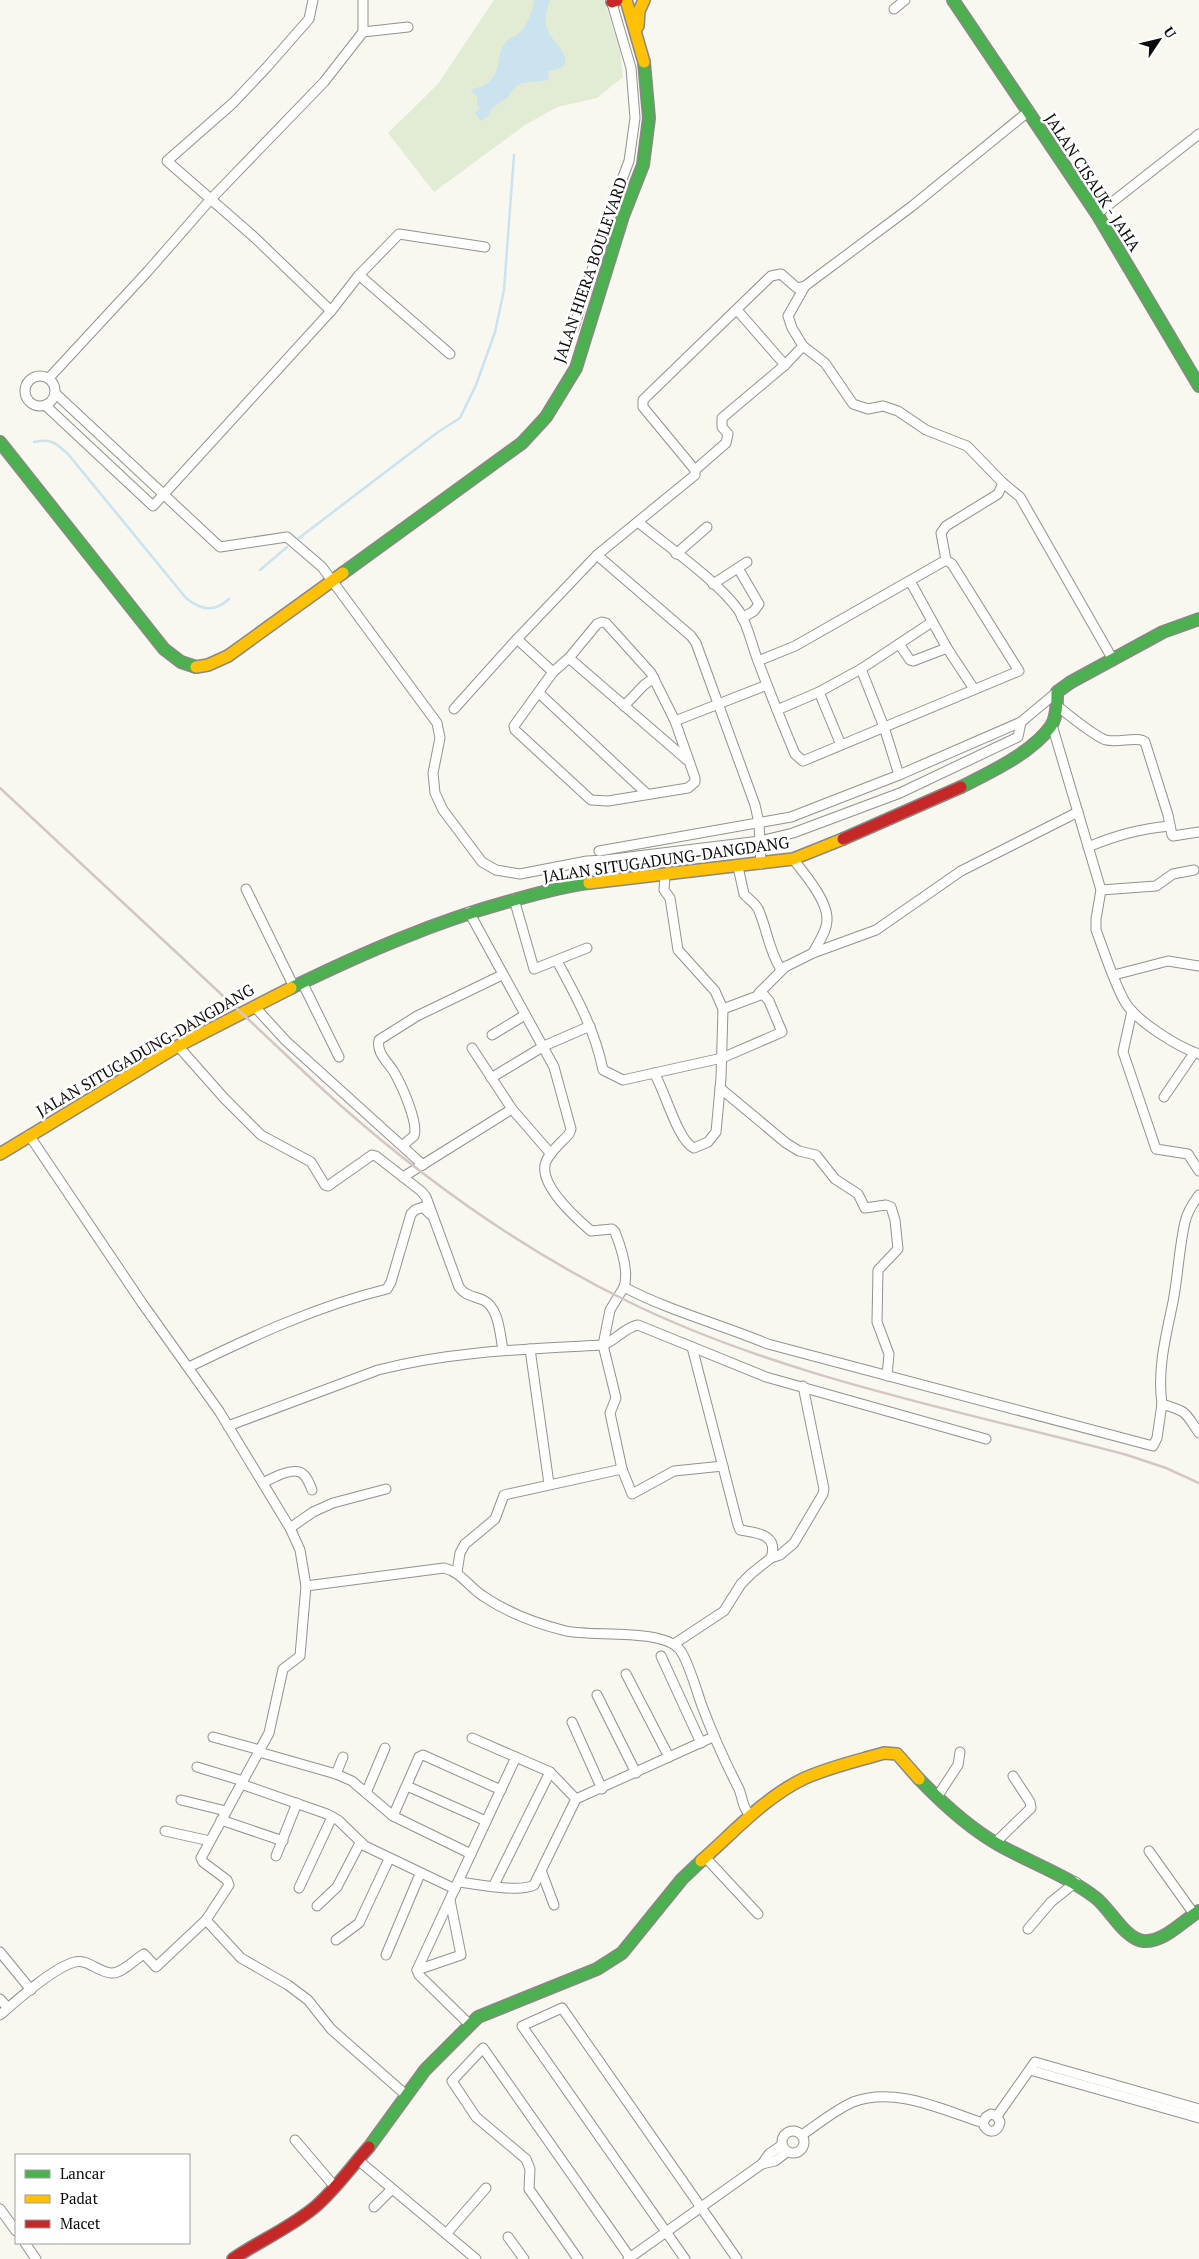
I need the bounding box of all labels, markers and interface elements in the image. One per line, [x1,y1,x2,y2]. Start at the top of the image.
north arrow [1134,15,1184,65]
text: U [1159,23,1181,42]
street label: JALAN CISAUK - JAHA [1040,109,1146,255]
street label: JALAN HIERA BOULEVARD [548,174,632,366]
street label: JALAN SITUGADUNG-DANGDANG [542,831,790,887]
street label: JALAN SITUGADUNG-DANGDANG [32,978,258,1122]
legend [15,2154,190,2244]
text: Lancar [60,2163,105,2183]
text: Padat [60,2188,98,2208]
text: Macet [60,2213,101,2233]

